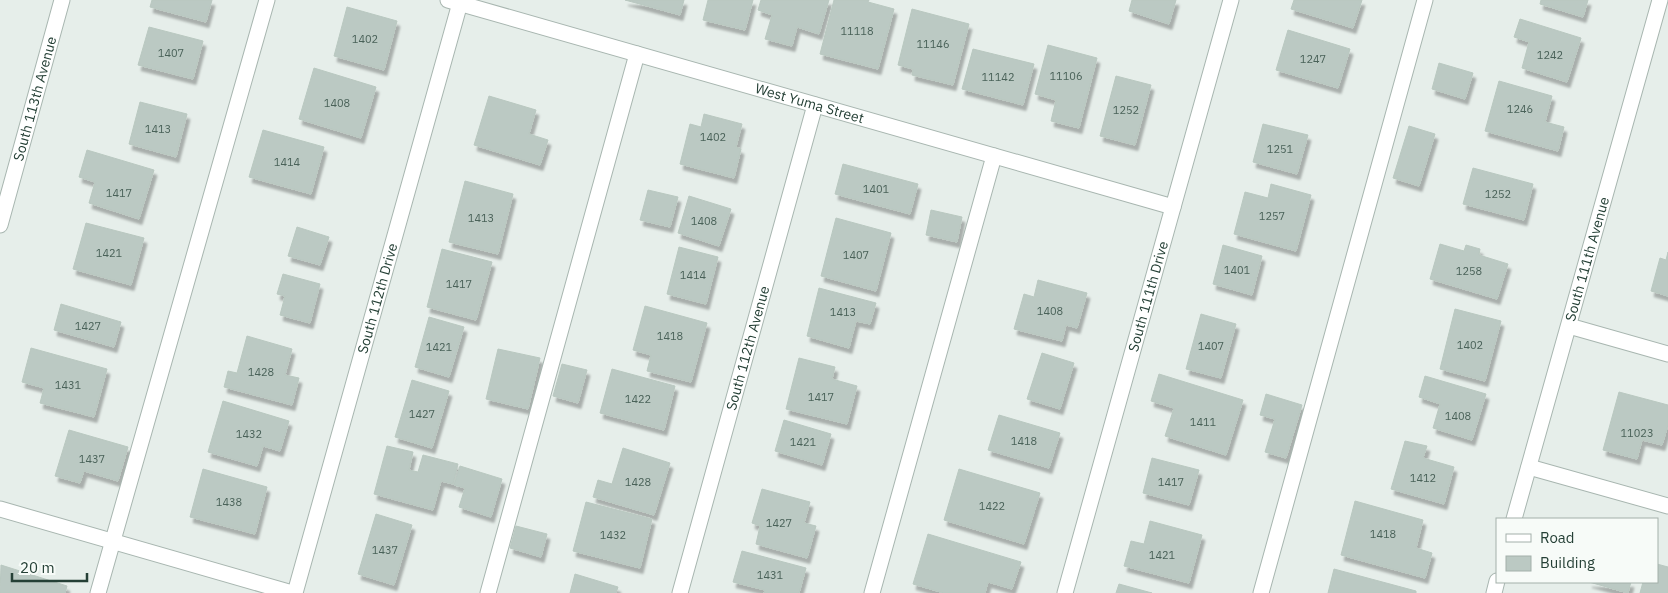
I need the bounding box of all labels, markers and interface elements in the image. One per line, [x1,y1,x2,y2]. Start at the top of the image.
house number: 11118 [841,24,874,38]
house number: 1402 [352,32,378,46]
street label: South 113th Avenue [9,34,61,163]
house number: 11146 [917,37,950,51]
house number: 1407 [158,46,184,60]
house number: 1242 [1537,48,1563,62]
house number: 1247 [1300,52,1326,66]
house number: 11106 [1050,69,1083,83]
house number: 11142 [982,70,1015,84]
street label: West Yuma Street [753,79,866,127]
house number: 1408 [324,96,350,110]
house number: 1246 [1507,102,1533,116]
house number: 1252 [1113,103,1139,117]
house number: 1413 [145,122,171,136]
house number: 1402 [700,130,726,144]
house number: 1251 [1267,142,1294,156]
house number: 1414 [274,155,301,169]
house number: 1401 [863,182,890,196]
house number: 1417 [106,186,132,200]
house number: 1252 [1485,187,1511,201]
street label: South 111th Avenue [1561,195,1613,323]
house number: 1257 [1259,209,1285,223]
house number: 1413 [468,211,494,225]
house number: 1408 [691,214,717,228]
street label: South 111th Drive [1124,239,1172,354]
street label: South 112th Drive [353,241,402,356]
house number: 1421 [96,246,123,260]
house number: 1407 [843,248,869,262]
house number: 1401 [1224,263,1251,277]
house number: 1258 [1456,264,1482,278]
house number: 1414 [680,268,707,282]
house number: 1417 [446,277,472,291]
street label: South 112th Avenue [722,284,774,412]
house number: 1408 [1037,304,1063,318]
house number: 1413 [830,305,856,319]
house number: 1427 [75,319,101,333]
house number: 1418 [657,329,683,343]
house number: 1402 [1457,338,1483,352]
house number: 1407 [1198,339,1224,353]
house number: 1421 [426,340,453,354]
house number: 1428 [248,365,274,379]
house number: 1431 [55,378,82,392]
house number: 1417 [808,390,834,404]
house number: 1422 [625,392,651,406]
house number: 1427 [409,407,435,421]
house number: 1408 [1445,409,1471,423]
house number: 1411 [1190,415,1217,429]
house number: 11023 [1621,426,1654,440]
house number: 1432 [236,427,262,441]
house number: 1418 [1011,434,1037,448]
house number: 1421 [790,435,817,449]
house number: 1437 [79,452,105,466]
house number: 1412 [1410,471,1436,485]
house number: 1428 [625,475,651,489]
house number: 1417 [1158,475,1184,489]
house number: 1438 [216,495,242,509]
house number: 1422 [979,499,1005,513]
house number: 1427 [766,516,792,530]
legend [1496,518,1658,583]
house number: 1418 [1370,527,1396,541]
house number: 1432 [600,528,626,542]
text: Road [1540,528,1575,547]
house number: 1437 [372,543,398,557]
house number: 1421 [1149,548,1176,562]
scale bar [12,550,88,582]
text: Building [1540,553,1595,572]
text: 20 m [20,558,55,577]
house number: 1431 [757,568,784,582]

